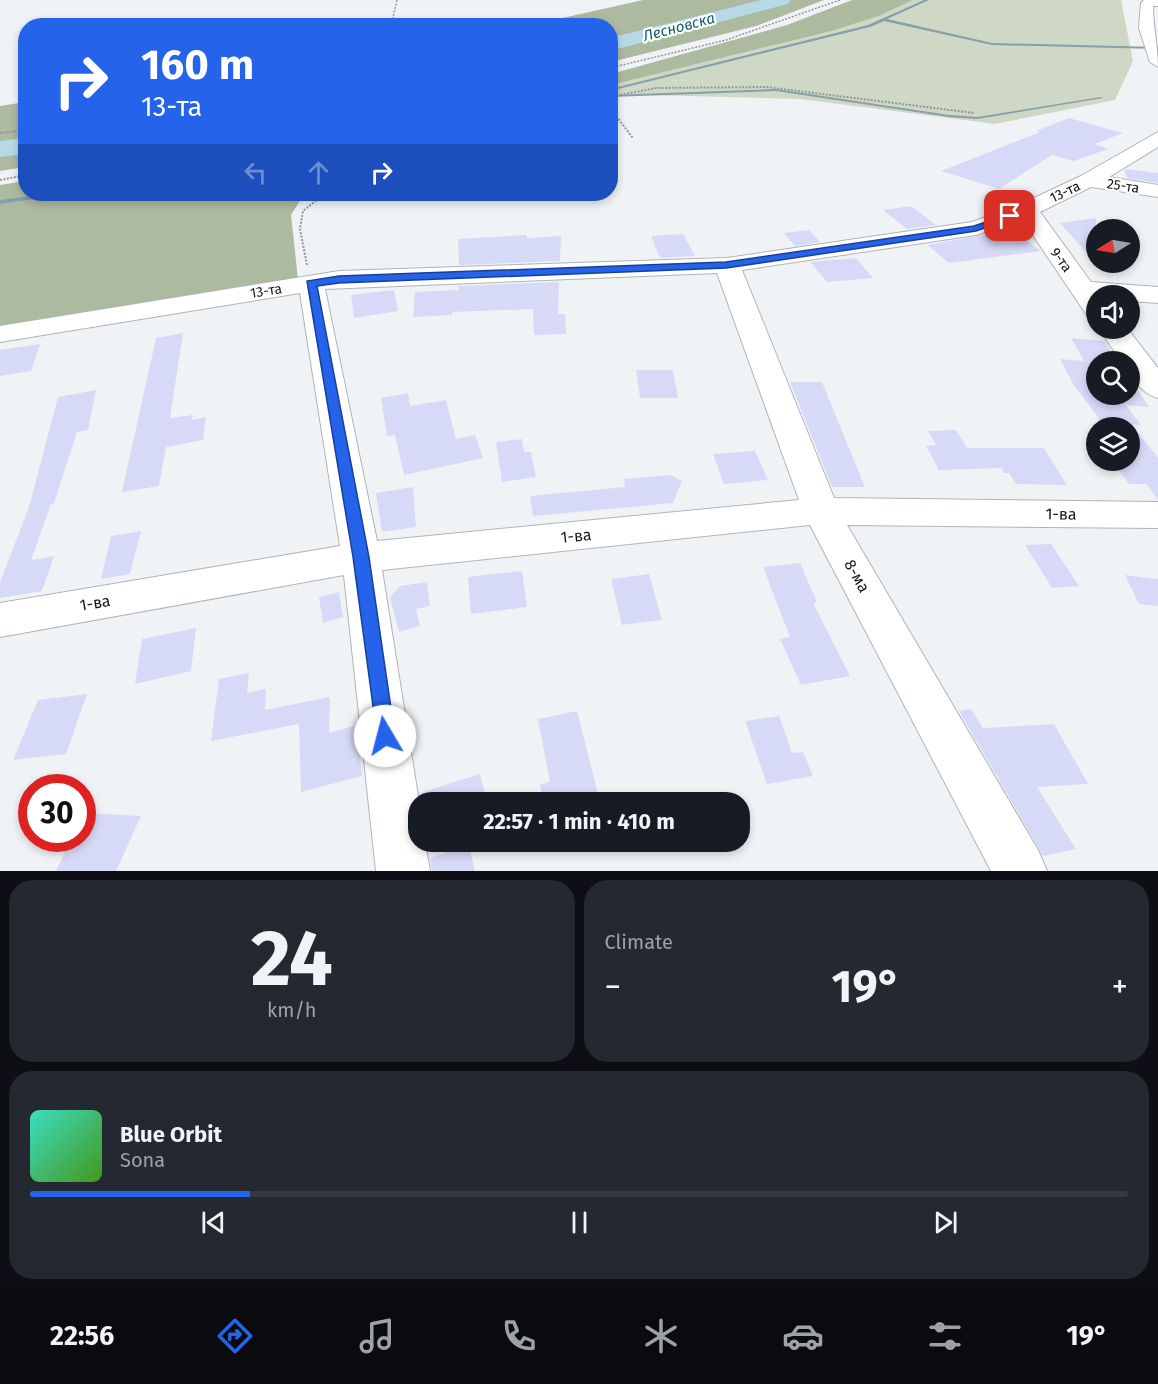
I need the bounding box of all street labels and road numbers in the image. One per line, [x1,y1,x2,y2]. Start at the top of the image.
street label: 25-та [1106,175,1140,197]
street label: 13-та [1047,177,1083,207]
street label: 9-та [1047,244,1075,276]
street label: 13-та [249,280,283,302]
street label: 1-ва [1045,504,1077,524]
street label: 1-ва [560,525,592,547]
street label: 8-ма [840,556,874,596]
street label: 1-ва [78,591,112,615]

